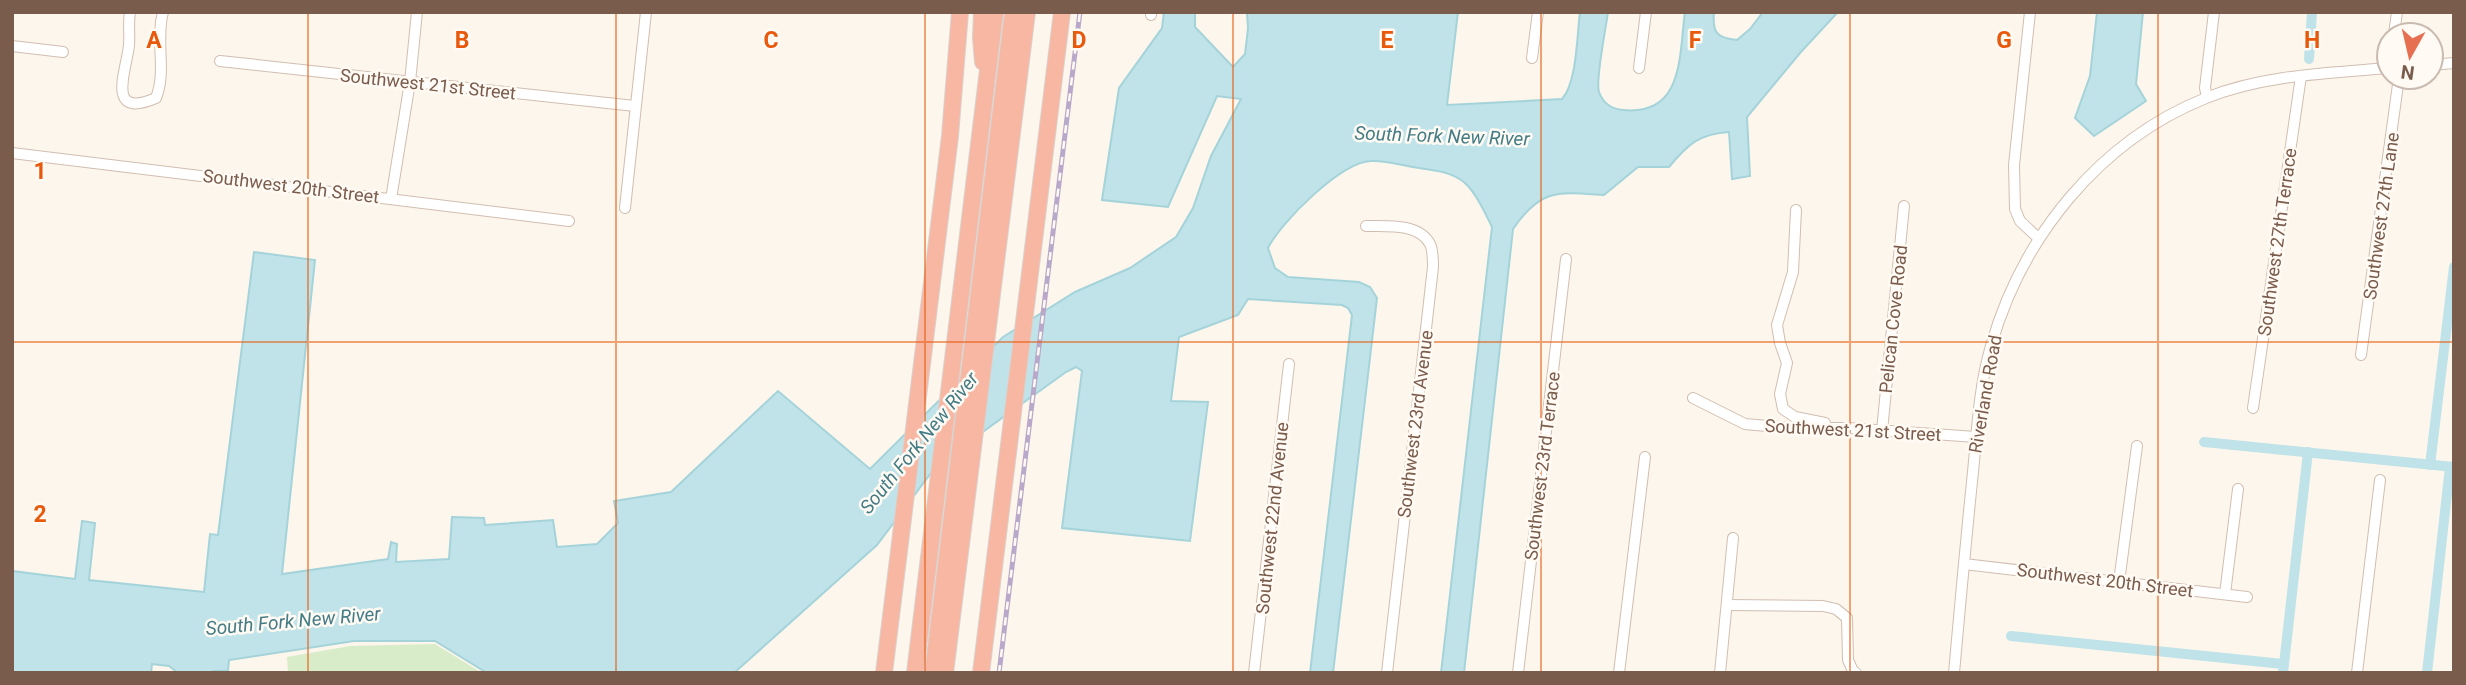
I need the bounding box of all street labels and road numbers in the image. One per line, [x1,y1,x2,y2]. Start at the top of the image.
street label: Southwest 21st Street [339,64,517,104]
street label: Southwest 27th Lane [2359,131,2403,301]
street label: Southwest 27th Terrace [2253,147,2301,337]
street label: Southwest 20th Street [202,165,380,207]
street label: Pelican Cove Road [1875,244,1911,394]
street label: Southwest 23rd Avenue [1393,329,1437,519]
street label: Riverland Road [1964,333,2006,455]
street label: Southwest 23rd Terrace [1520,371,1564,561]
street label: Southwest 21st Street [1764,415,1942,445]
street label: Southwest 22nd Avenue [1251,421,1293,615]
street label: Southwest 20th Street [2016,559,2194,601]

